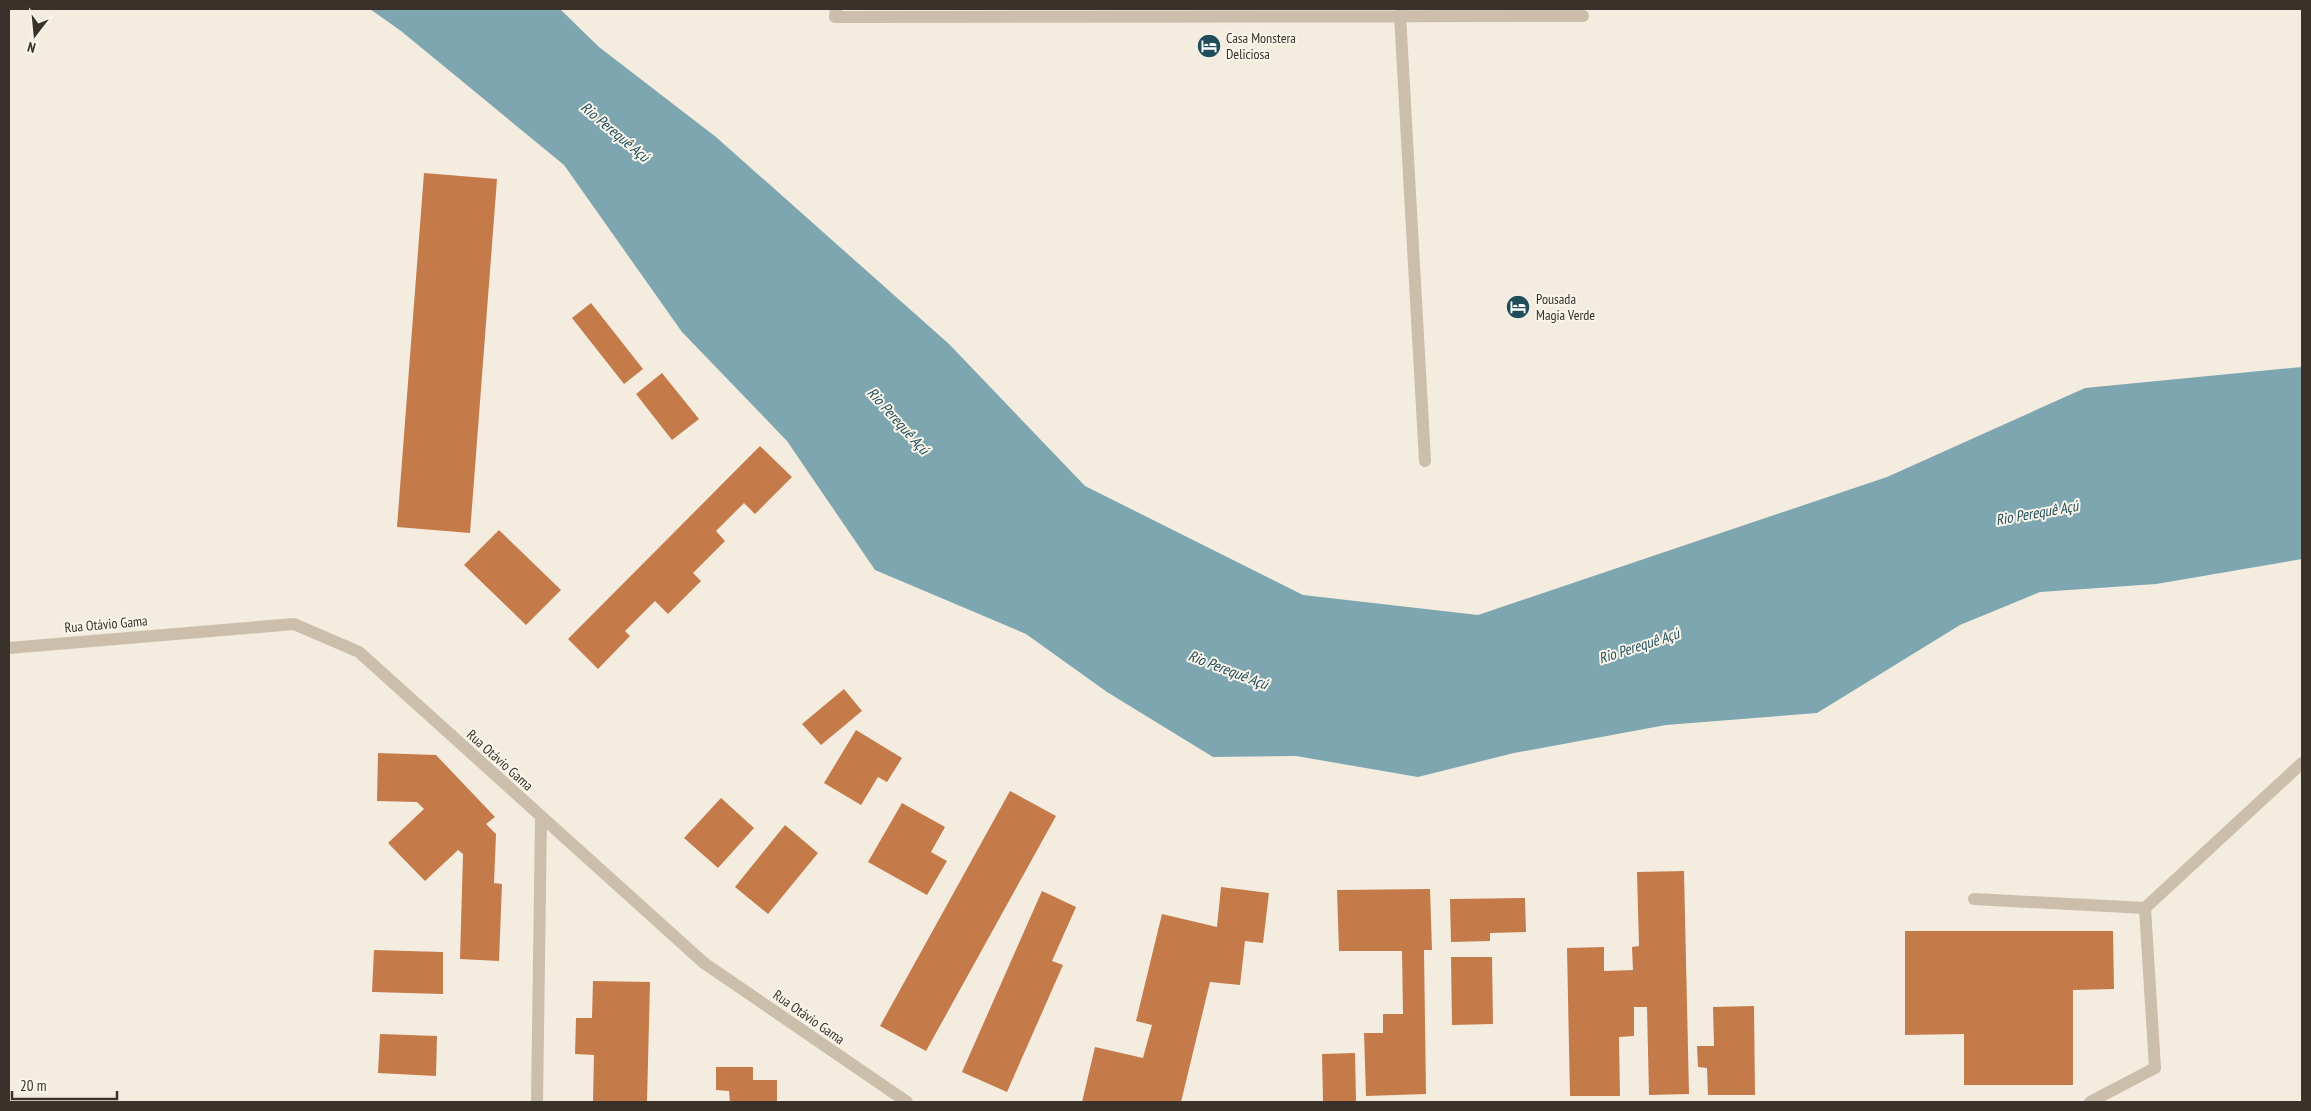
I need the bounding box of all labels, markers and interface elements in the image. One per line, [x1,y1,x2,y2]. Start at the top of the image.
north arrow [10,10,60,60]
place label: Casa Monstera Deliciosa [1226,29,1296,63]
hotel icon: Casa Monstera Deliciosa [1196,33,1222,59]
text: N [25,38,38,57]
water label: Rio Perequê Açú [577,97,655,167]
place label: Pousada Magia Verde [1536,290,1595,324]
hotel icon: Pousada Magia Verde [1505,294,1531,320]
water label: Rio Perequê Açú [863,383,934,459]
water label: Rio Perequê Açú [1994,496,2081,529]
street label: Rua Otávio Gama [64,611,148,637]
water label: Rio Perequê Açú [1596,623,1683,667]
water label: Rio Perequê Açú [1186,646,1272,694]
street label: Rua Otávio Gama [463,725,537,795]
street label: Rua Otávio Gama [770,986,848,1048]
scale bar [12,1068,118,1100]
text: 20 m [20,1076,46,1095]

